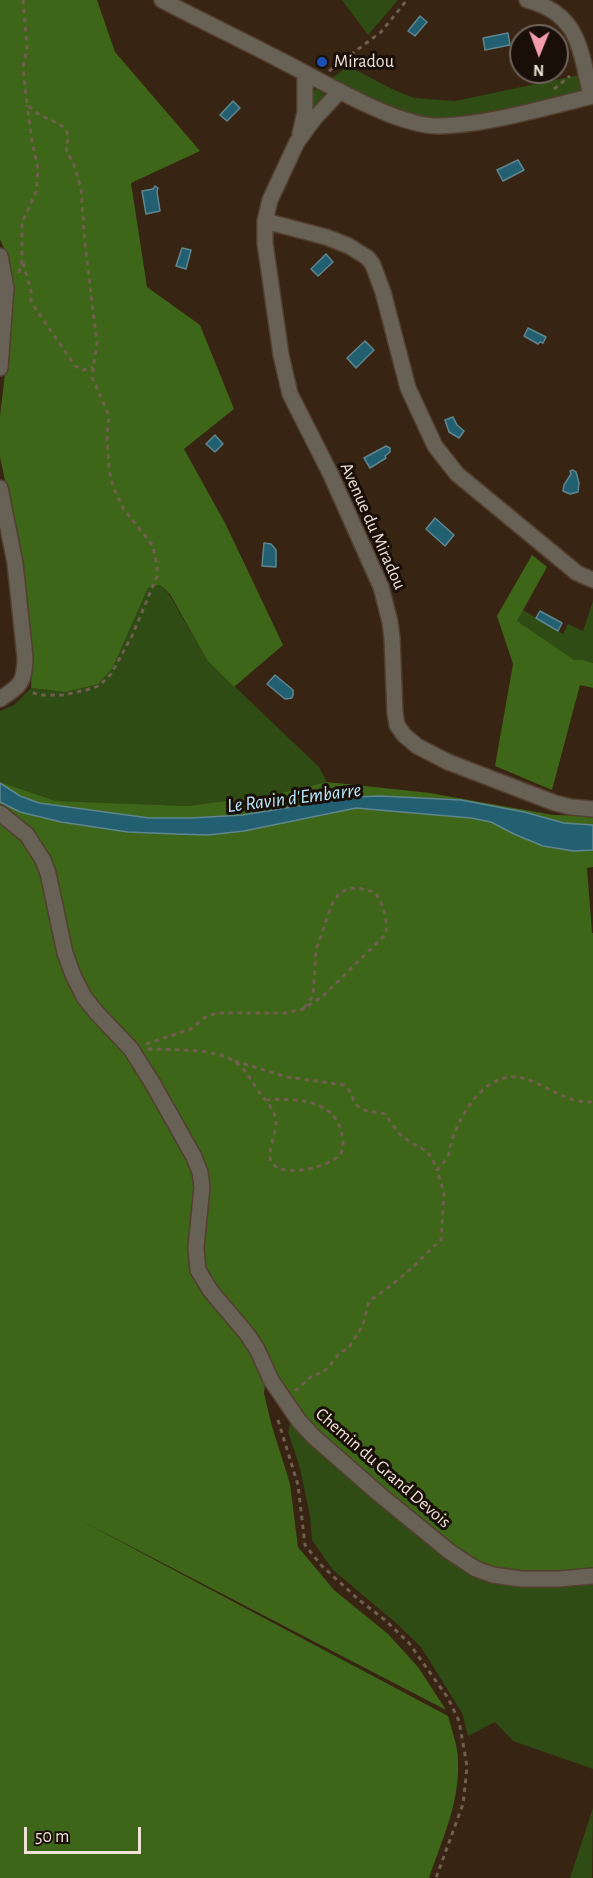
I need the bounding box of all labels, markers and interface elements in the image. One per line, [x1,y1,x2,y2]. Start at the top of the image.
north arrow [509,24,569,84]
place label: Miradou [334,51,394,73]
marker: Miradou [315,55,329,69]
text: N [533,62,544,78]
street label: Avenue du Miradou [335,459,411,593]
water label: Le Ravin d'Embarre [226,778,362,818]
street label: Chemin du Grand Devois [311,1403,455,1533]
scale bar [27,1815,144,1853]
text: 50 m [35,1828,69,1846]

